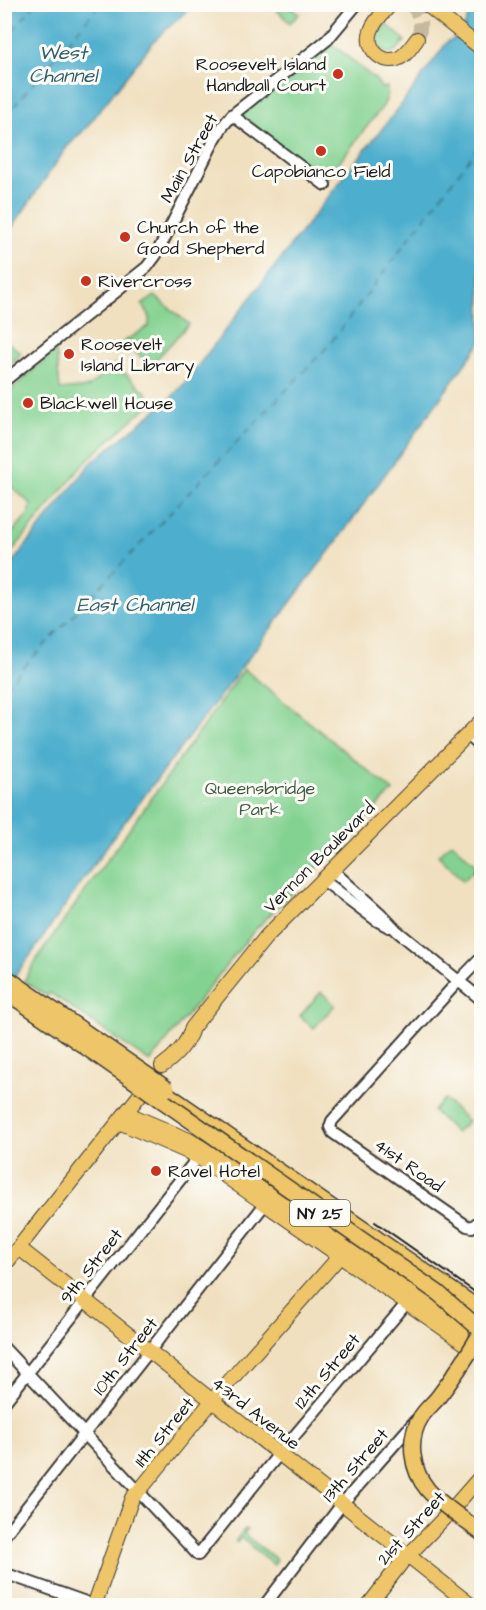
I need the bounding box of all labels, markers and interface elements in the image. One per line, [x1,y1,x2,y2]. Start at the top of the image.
water label: West Channel [29,39,100,90]
place label: Roosevelt Island Handball Court [196,52,327,98]
marker: Roosevelt Island Handball Court [331,67,345,81]
street label: Main Street [155,108,225,207]
marker: Capobianco Field [314,144,328,158]
place label: Capobianco Field [252,159,390,184]
place label: Church of the Good Shepherd [137,215,264,261]
marker: Church of the Good Shepherd [118,230,132,244]
place label: Rivercross [98,269,192,294]
marker: Rivercross [79,274,93,288]
place label: Roosevelt Island Library [81,332,195,379]
marker: Roosevelt Island Library [62,347,76,361]
place label: Blackwell House [40,391,174,416]
marker: Blackwell House [21,396,35,410]
water label: East Channel [77,591,196,619]
park label: Queensbridge Park [205,776,316,822]
street label: Vernon Boulevard [258,796,381,919]
street label: 41st Road [369,1132,448,1198]
place label: Ravel Hotel [168,1159,260,1184]
marker: Ravel Hotel [149,1164,163,1178]
road number: NY 25 [290,1200,350,1226]
street label: 9th Street [54,1223,129,1309]
street label: 10th Street [87,1312,164,1400]
street label: 12th Street [288,1328,367,1414]
street label: 43rd Avenue [206,1371,305,1456]
street label: 11th Street [128,1391,201,1473]
street label: 13th Street [316,1422,395,1508]
street label: 21st Street [371,1485,452,1571]

